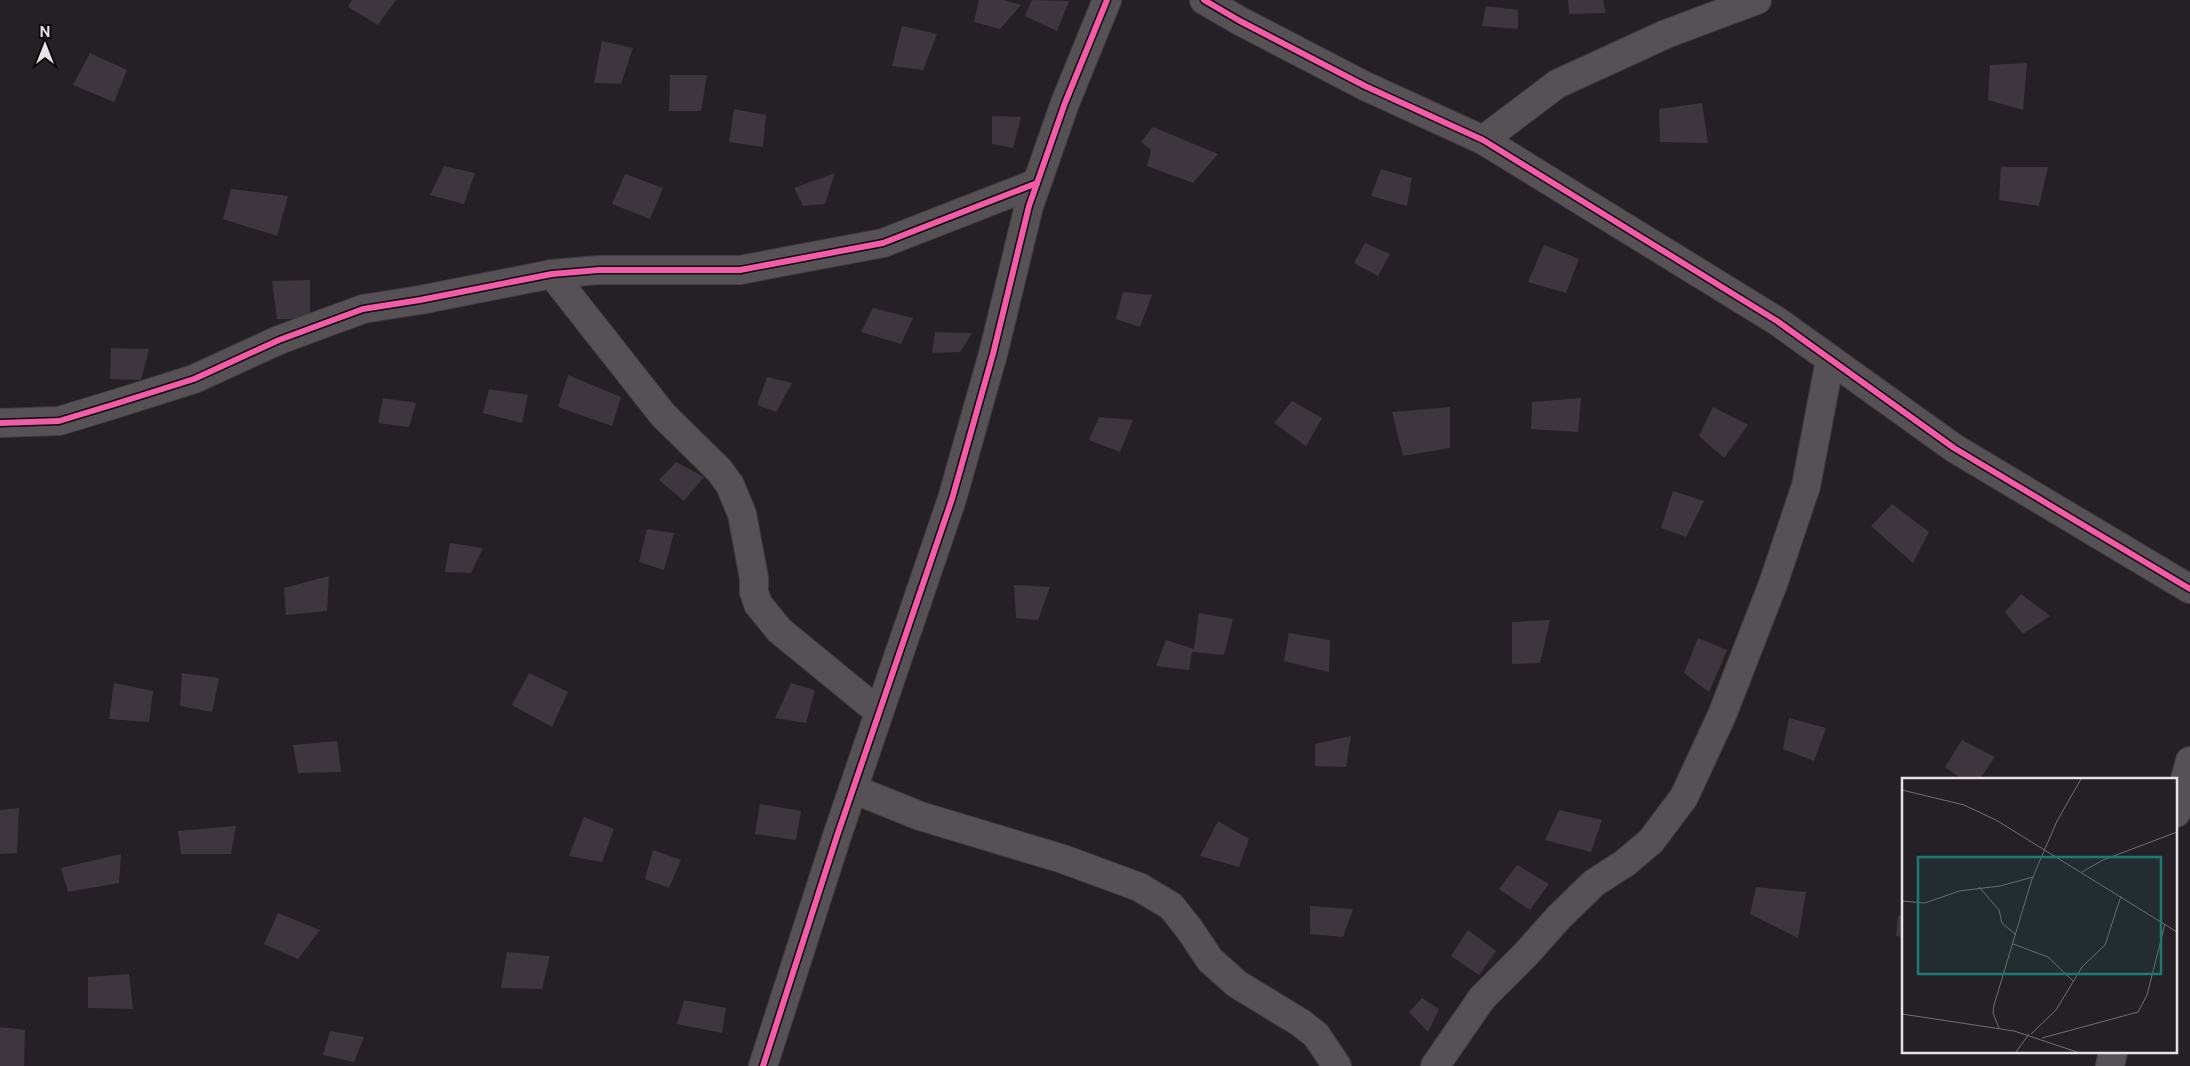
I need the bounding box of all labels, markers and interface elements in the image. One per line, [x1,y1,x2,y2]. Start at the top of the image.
north arrow [20,20,70,70]
text: N [40,24,50,40]
inset map [1902,778,2178,1054]

